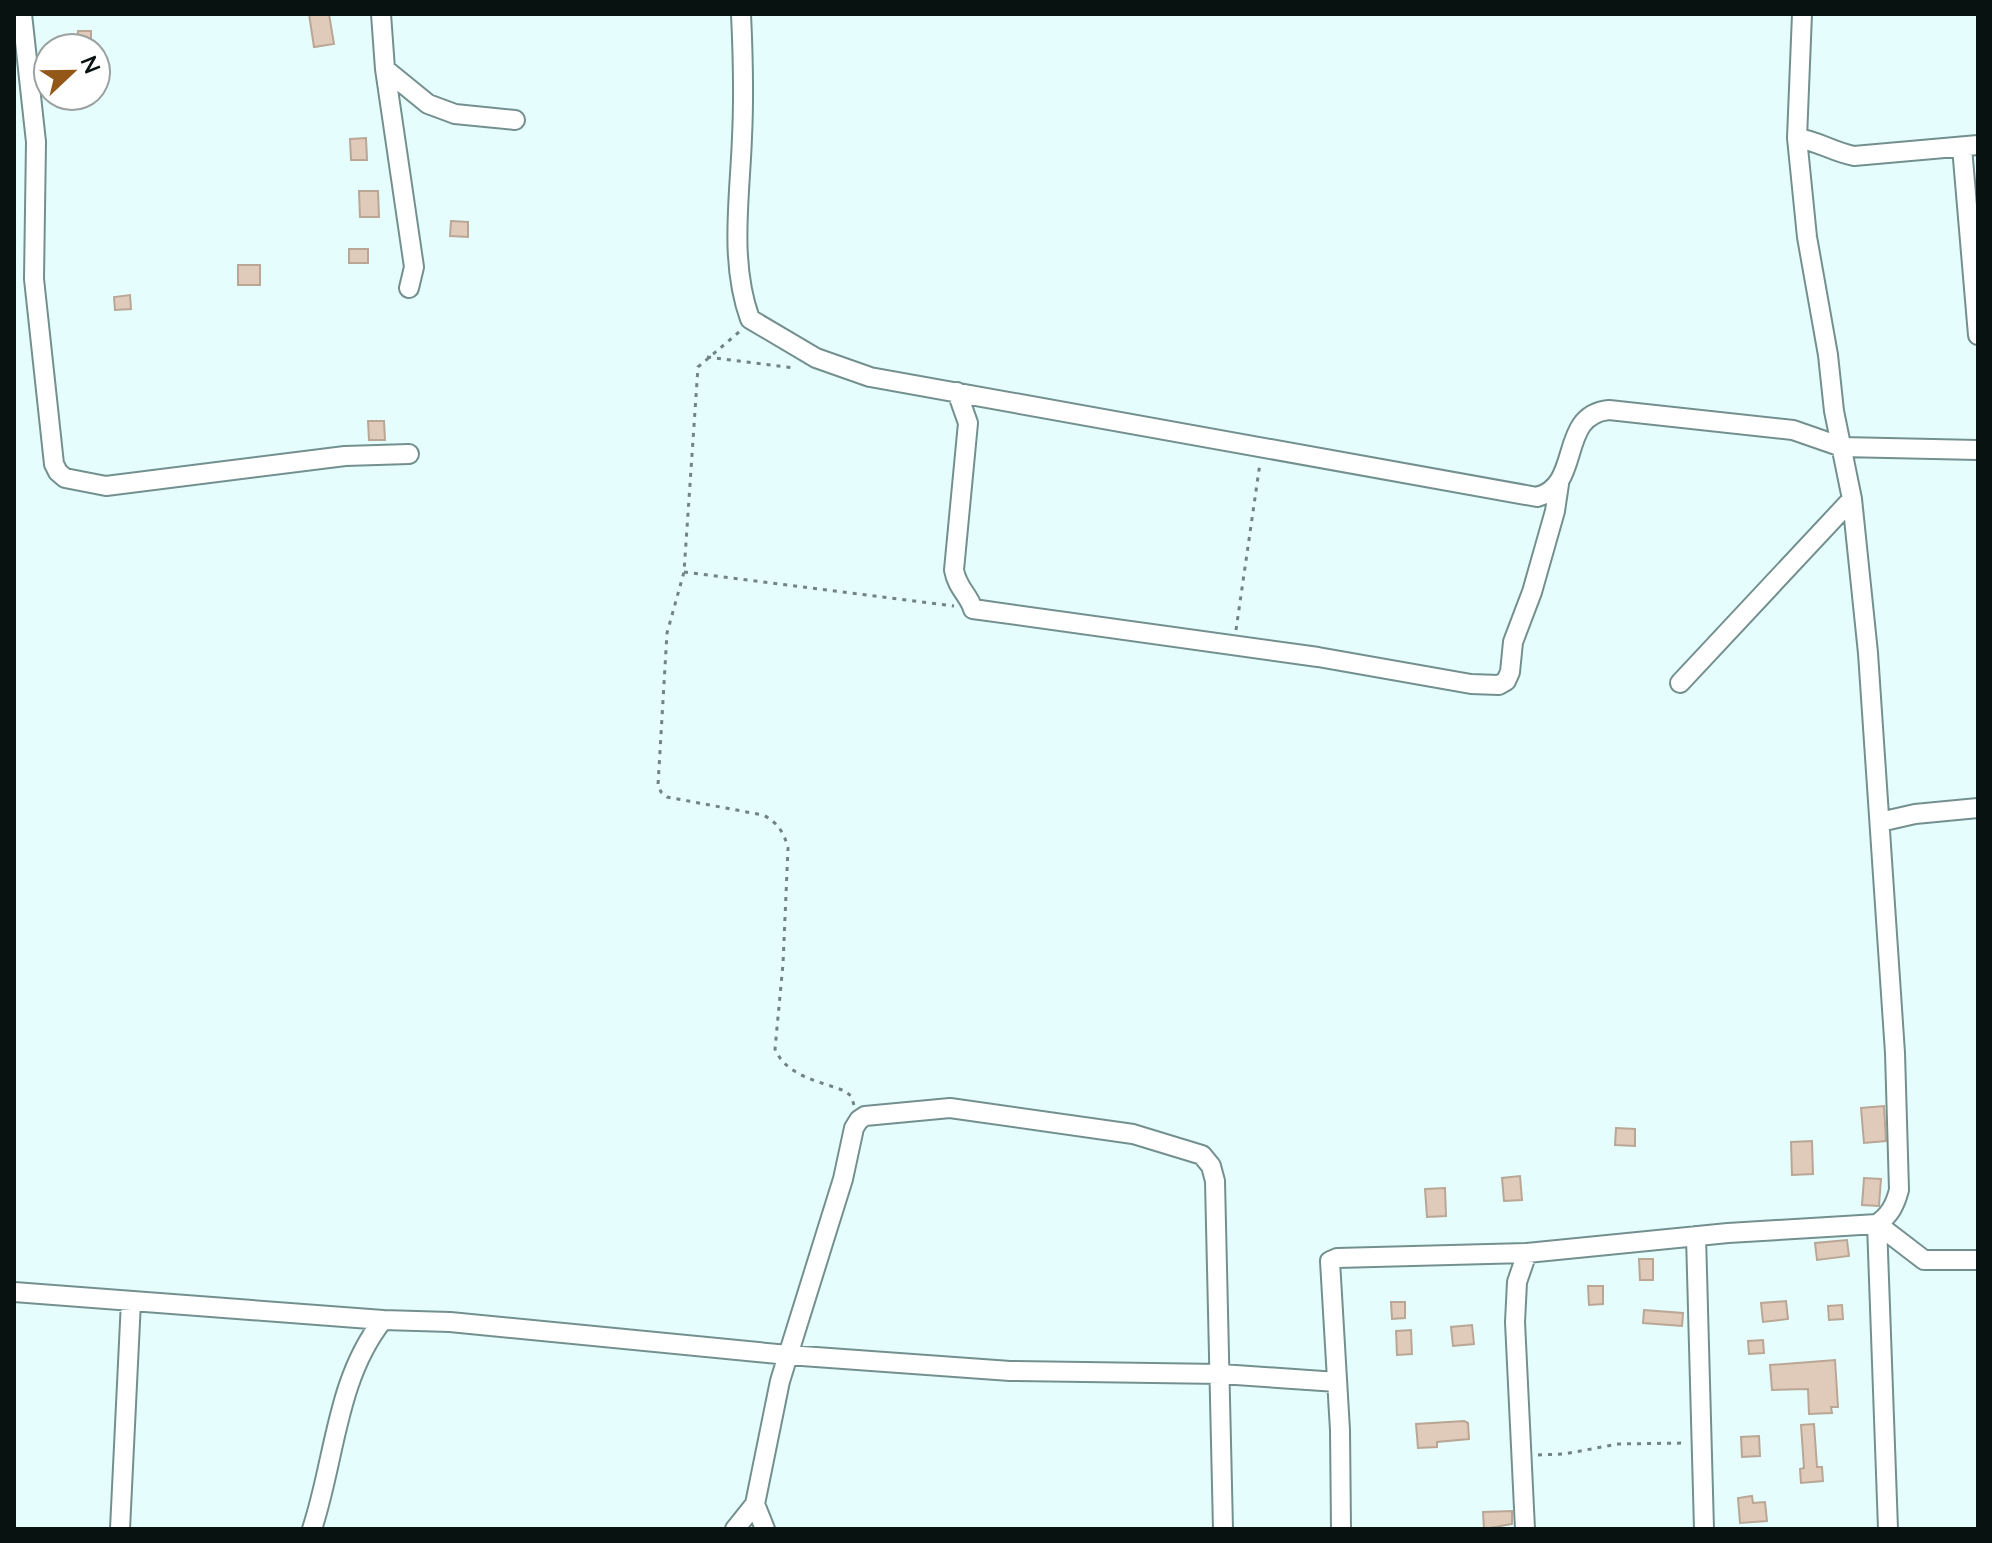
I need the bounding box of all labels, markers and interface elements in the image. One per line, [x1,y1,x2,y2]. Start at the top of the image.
north arrow [32,32,112,112]
text: N [75,51,107,77]

